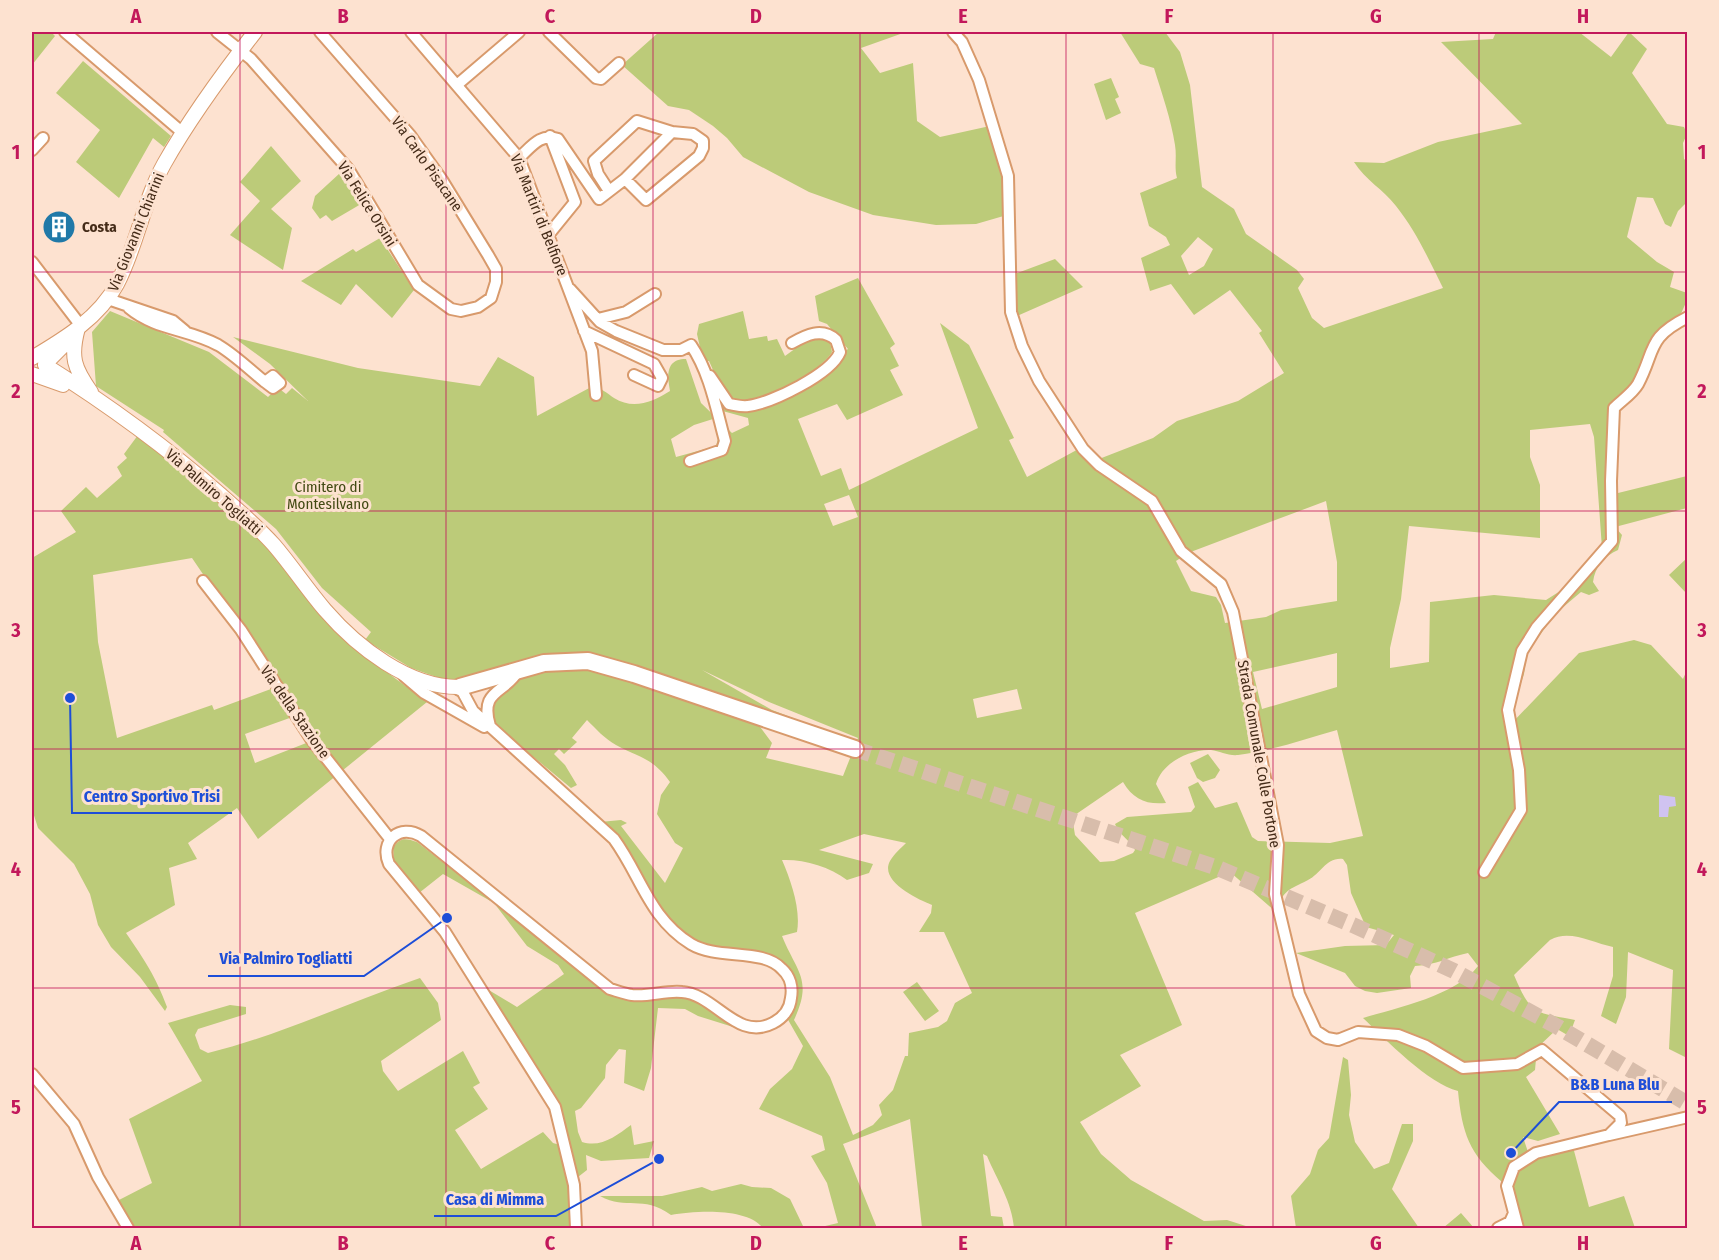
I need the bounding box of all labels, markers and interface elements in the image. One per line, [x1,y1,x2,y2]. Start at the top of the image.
text: A [130,4,143,28]
text: B [337,4,349,28]
text: C [545,4,556,28]
text: D [750,4,762,28]
text: E [958,4,968,28]
text: F [1165,4,1174,28]
text: G [1370,4,1382,28]
text: H [1577,4,1589,28]
street label: Via Carlo Pisacane [388,113,466,215]
text: 1 [12,140,20,164]
text: 1 [1698,140,1706,164]
street label: Via Martiri di Belfiore [506,152,572,278]
street label: Via Felice Orsini [334,158,400,250]
street label: Via Giovanni Chiarini [104,170,168,294]
building icon: Costa [41,209,77,245]
place label: Costa [82,218,117,236]
text: 2 [10,379,21,403]
text: 2 [1696,379,1707,403]
street label: Via Palmiro Togliatti [162,445,266,539]
park label: Cimitero di Montesilvano [287,478,369,513]
text: 3 [10,618,21,642]
text: 3 [1696,618,1707,642]
street label: Strada Comunale Colle Portone [1234,659,1284,849]
street label: Via della Stazione [256,662,334,762]
callout: Centro Sportivo Trisi [72,779,232,813]
text: Centro Sportivo Trisi [84,787,220,806]
text: 4 [11,857,21,881]
text: 4 [1697,857,1707,881]
callout: Via Palmiro Togliatti [208,942,364,976]
text: Via Palmiro Togliatti [219,949,352,968]
callout: B&B Luna Blu [1559,1068,1672,1102]
text: B&B Luna Blu [1570,1075,1660,1094]
text: 5 [11,1095,21,1119]
text: 5 [1697,1095,1707,1119]
callout: Casa di Mimma [434,1182,556,1216]
text: Casa di Mimma [446,1190,544,1209]
text: A [130,1231,143,1255]
text: B [337,1231,349,1255]
text: C [545,1231,556,1255]
text: D [750,1231,762,1255]
text: E [958,1231,968,1255]
text: F [1165,1231,1174,1255]
text: G [1370,1231,1382,1255]
text: H [1577,1231,1589,1255]

